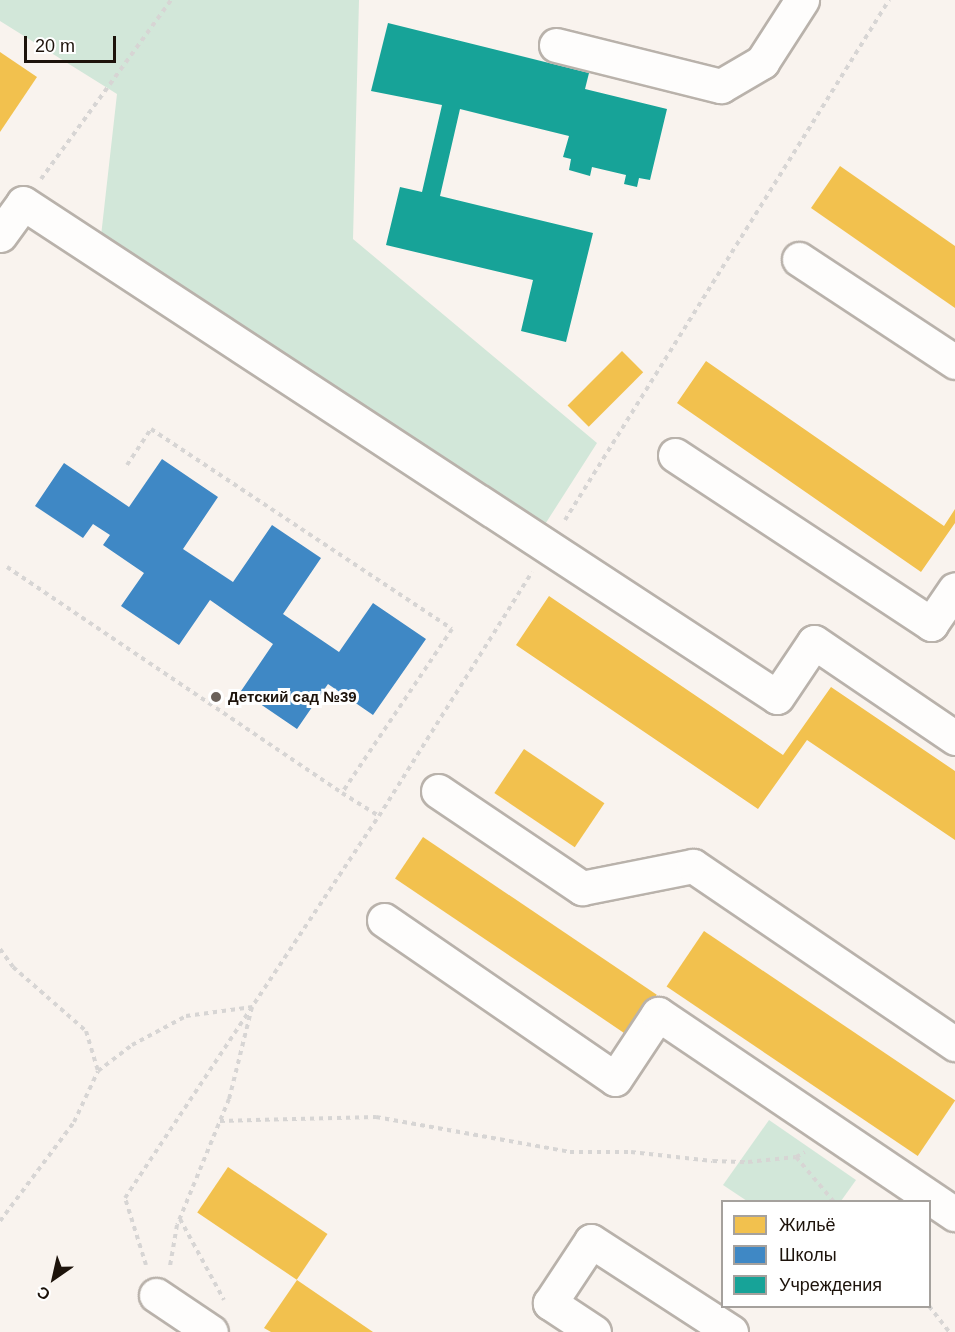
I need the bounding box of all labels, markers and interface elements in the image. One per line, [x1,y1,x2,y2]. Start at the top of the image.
scale bar [27,24,118,62]
text: 20 m [35,36,75,56]
place label: Детский сад №39 [228,688,357,706]
marker: Детский сад №39 [209,690,223,704]
legend [721,1200,931,1308]
text: Жильё [779,1215,836,1235]
text: Школы [779,1245,837,1265]
north arrow [24,1248,84,1308]
text: Учреждения [779,1275,882,1295]
text: С [34,1283,53,1304]

